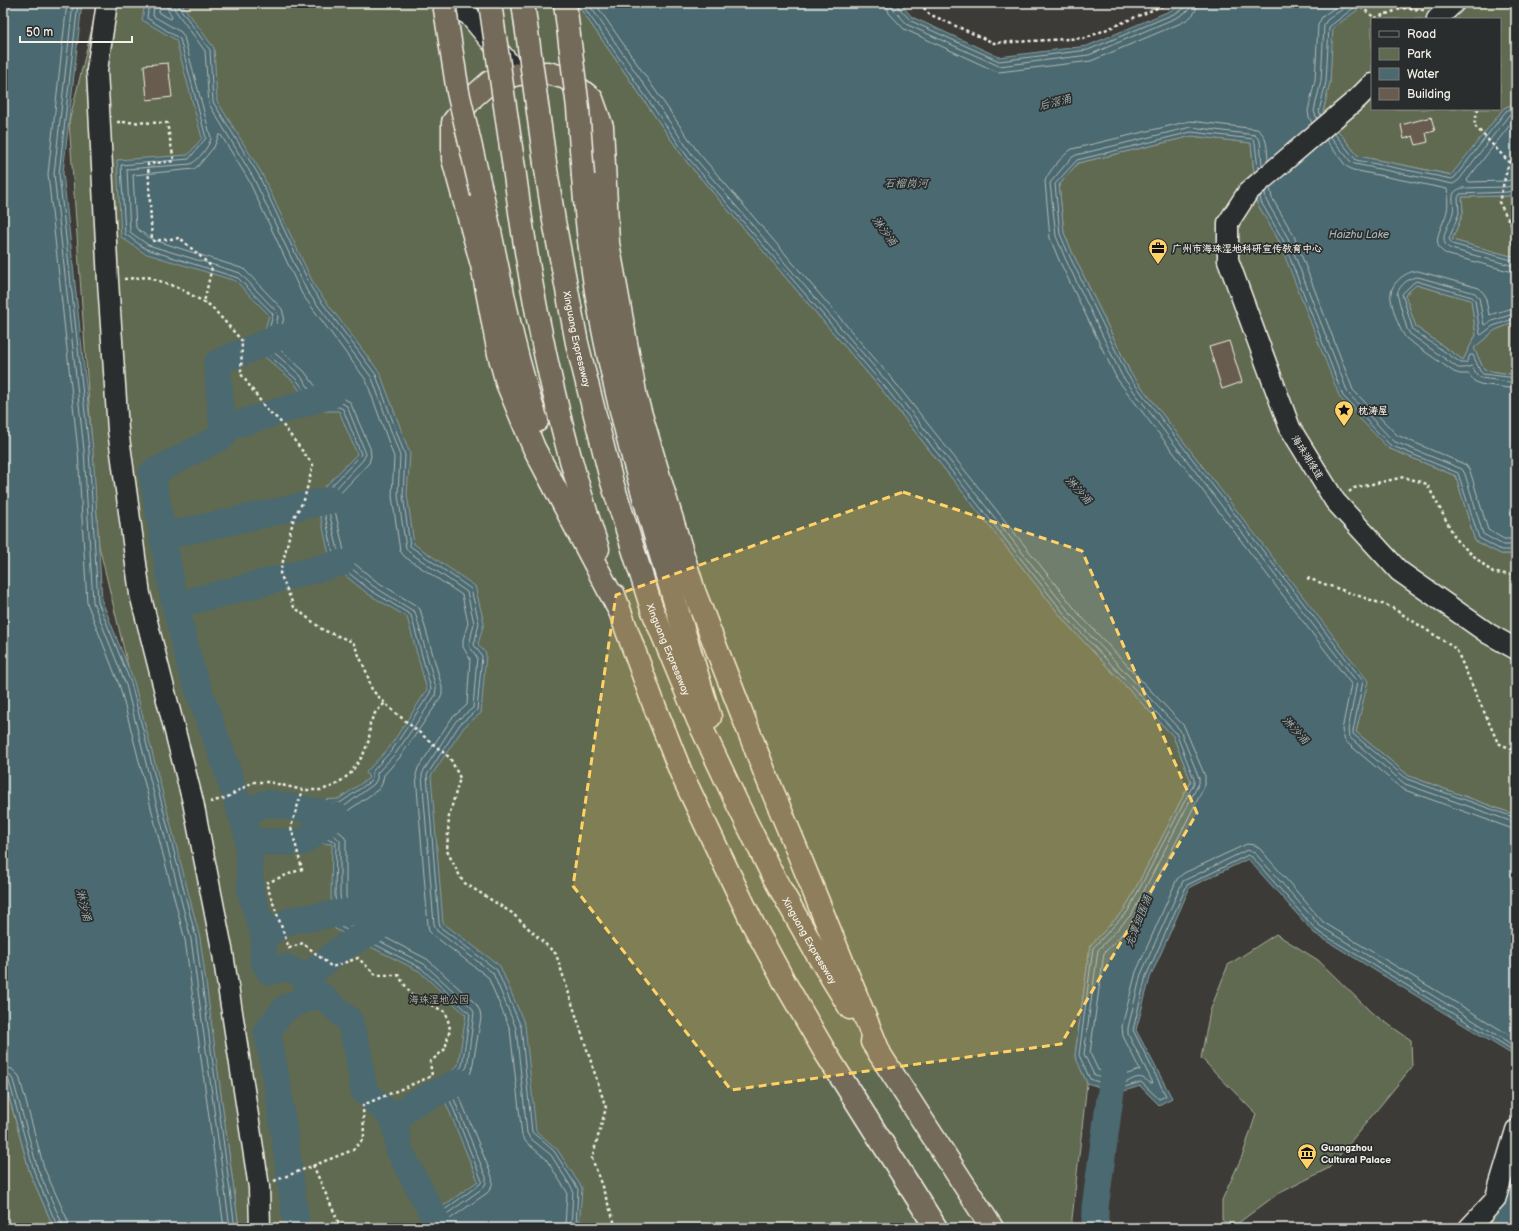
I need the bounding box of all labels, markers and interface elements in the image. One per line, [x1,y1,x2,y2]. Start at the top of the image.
scale bar [20,18,132,44]
legend [1371,18,1501,110]
text: 50 m [26,25,53,40]
text: Road [1407,27,1436,42]
text: Park [1407,47,1431,62]
text: Water [1407,67,1439,82]
text: Building [1407,87,1451,102]
water label: 后滘涌 [1038,92,1074,113]
water label: 石榴岗河 [884,177,930,190]
water label: 淋沙涌 [870,214,900,249]
water label: Haizhu Lake [1329,228,1390,241]
office icon: 广州市海珠湿地科研宣传教育中心 [1147,237,1169,265]
place label: 广州市海珠湿地科研宣传教育中心 [1172,243,1322,255]
street label: Xinguang Expressway [560,289,593,389]
place icon: 枕涛屋 [1333,399,1355,427]
place label: 枕涛屋 [1358,405,1388,417]
street label: 海珠湖绿道 [1289,433,1325,482]
water label: 淋沙涌 [1063,474,1095,508]
street label: Xinguang Expressway [643,601,692,698]
water label: 淋沙涌 [1280,714,1312,748]
water label: 淋沙涌 [73,888,94,924]
water label: 龙潭细围涌 [1123,892,1155,949]
street label: Xinguang Expressway [779,895,839,987]
park label: 海珠湿地公园 [409,994,469,1006]
museum icon: Guangzhou Cultural Palace [1296,1142,1318,1170]
place label: Guangzhou Cultural Palace [1321,1142,1391,1166]

